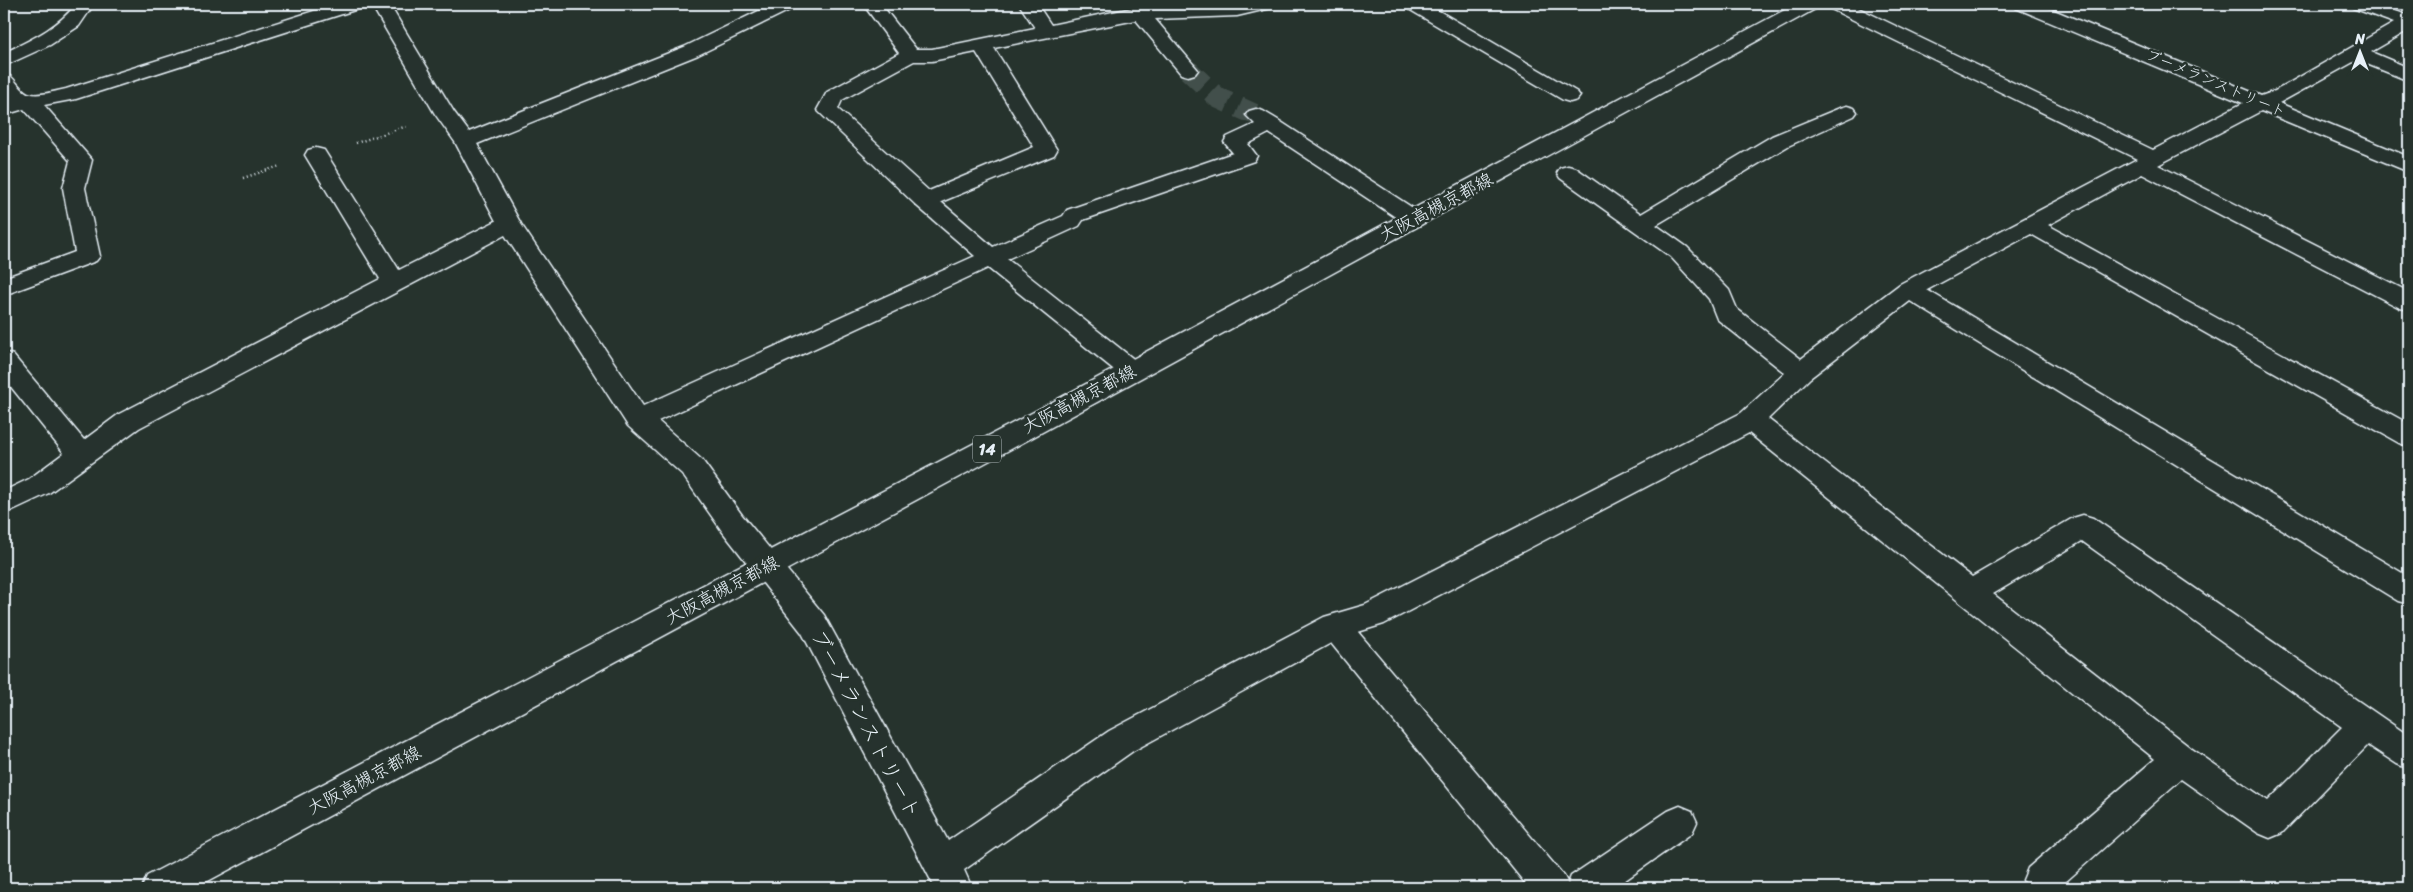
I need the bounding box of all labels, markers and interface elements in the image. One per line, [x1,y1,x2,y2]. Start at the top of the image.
text: N [2354,27,2365,52]
north arrow [2336,28,2386,78]
street label: ブーメランストリート [2142,42,2290,124]
street label: 大阪高槻京都線 [1373,163,1499,251]
street label: 大阪高槻京都線 [1016,355,1142,443]
road number: 14 [973,436,1001,462]
street label: 大阪高槻京都線 [659,546,785,634]
street label: ブーメランストリート [800,622,932,826]
street label: 大阪高槻京都線 [301,736,427,824]

